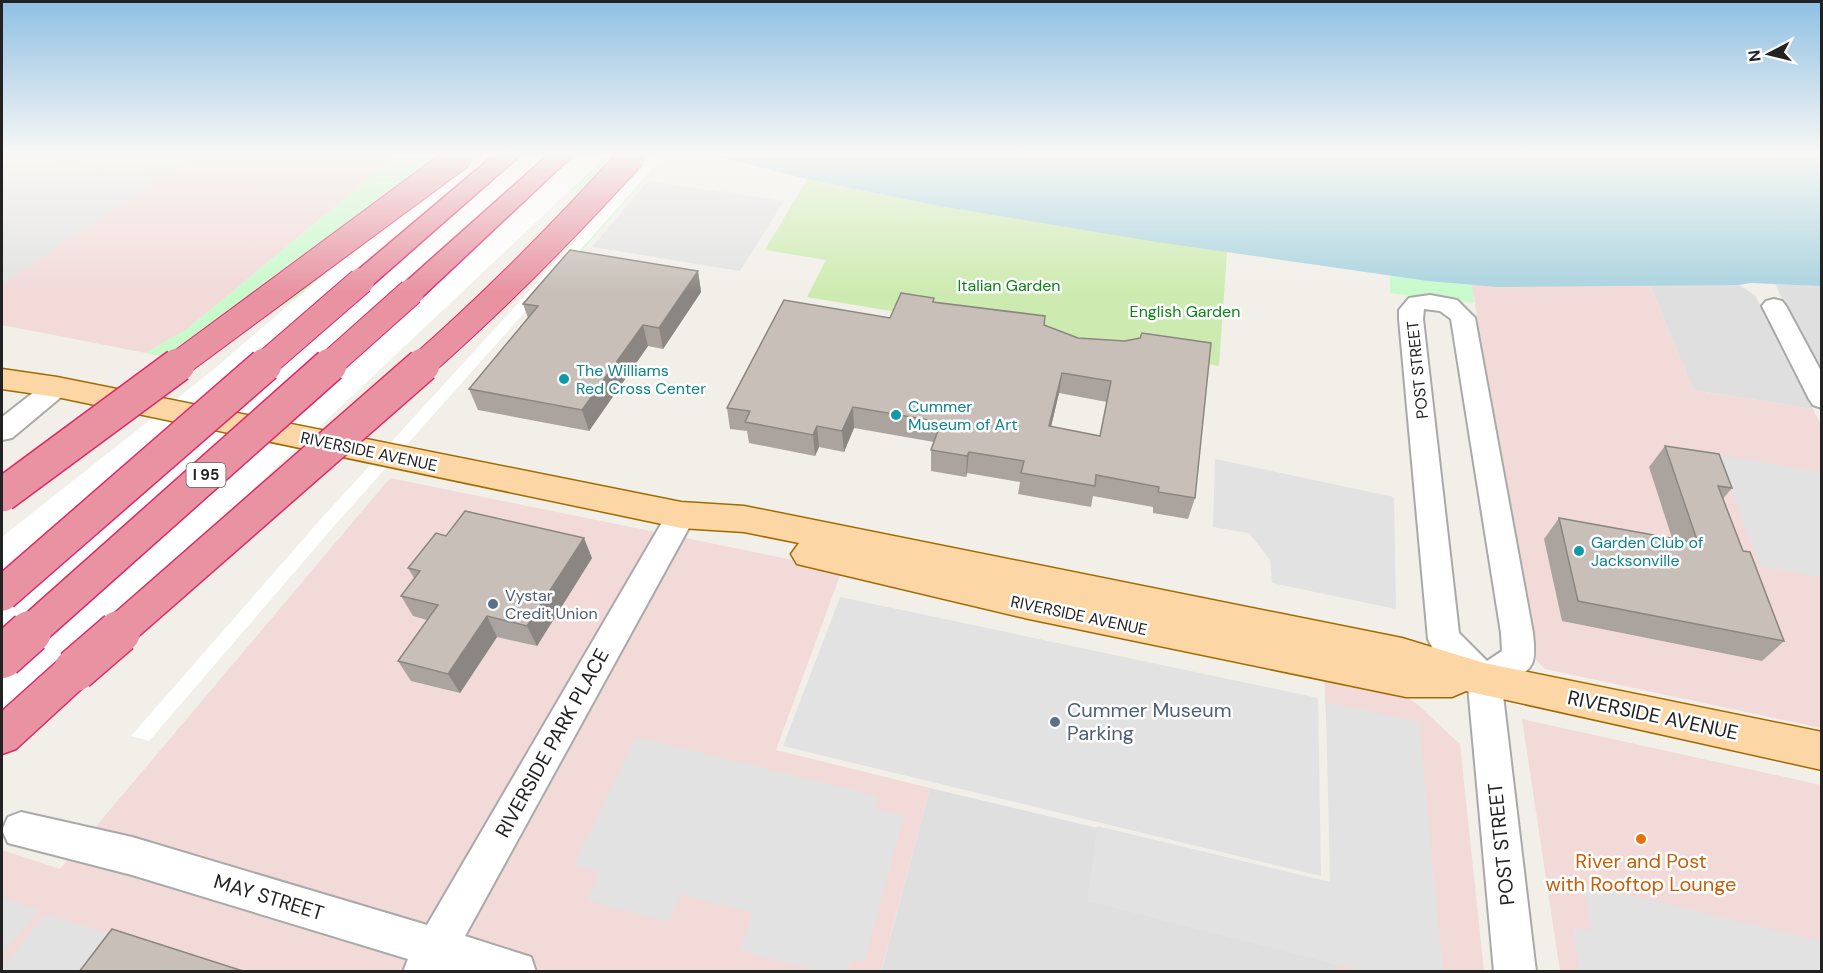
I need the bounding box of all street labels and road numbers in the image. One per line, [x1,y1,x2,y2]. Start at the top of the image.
street label: POST STREET [1402,320,1433,420]
street label: RIVERSIDE AVENUE [299,427,439,476]
road number: I 95 [186,463,226,487]
street label: RIVERSIDE AVENUE [1009,591,1149,640]
street label: RIVERSIDE PARK PLACE [489,644,615,842]
street label: RIVERSIDE AVENUE [1565,684,1741,746]
street label: POST STREET [1482,781,1520,907]
street label: MAY STREET [211,868,327,926]

